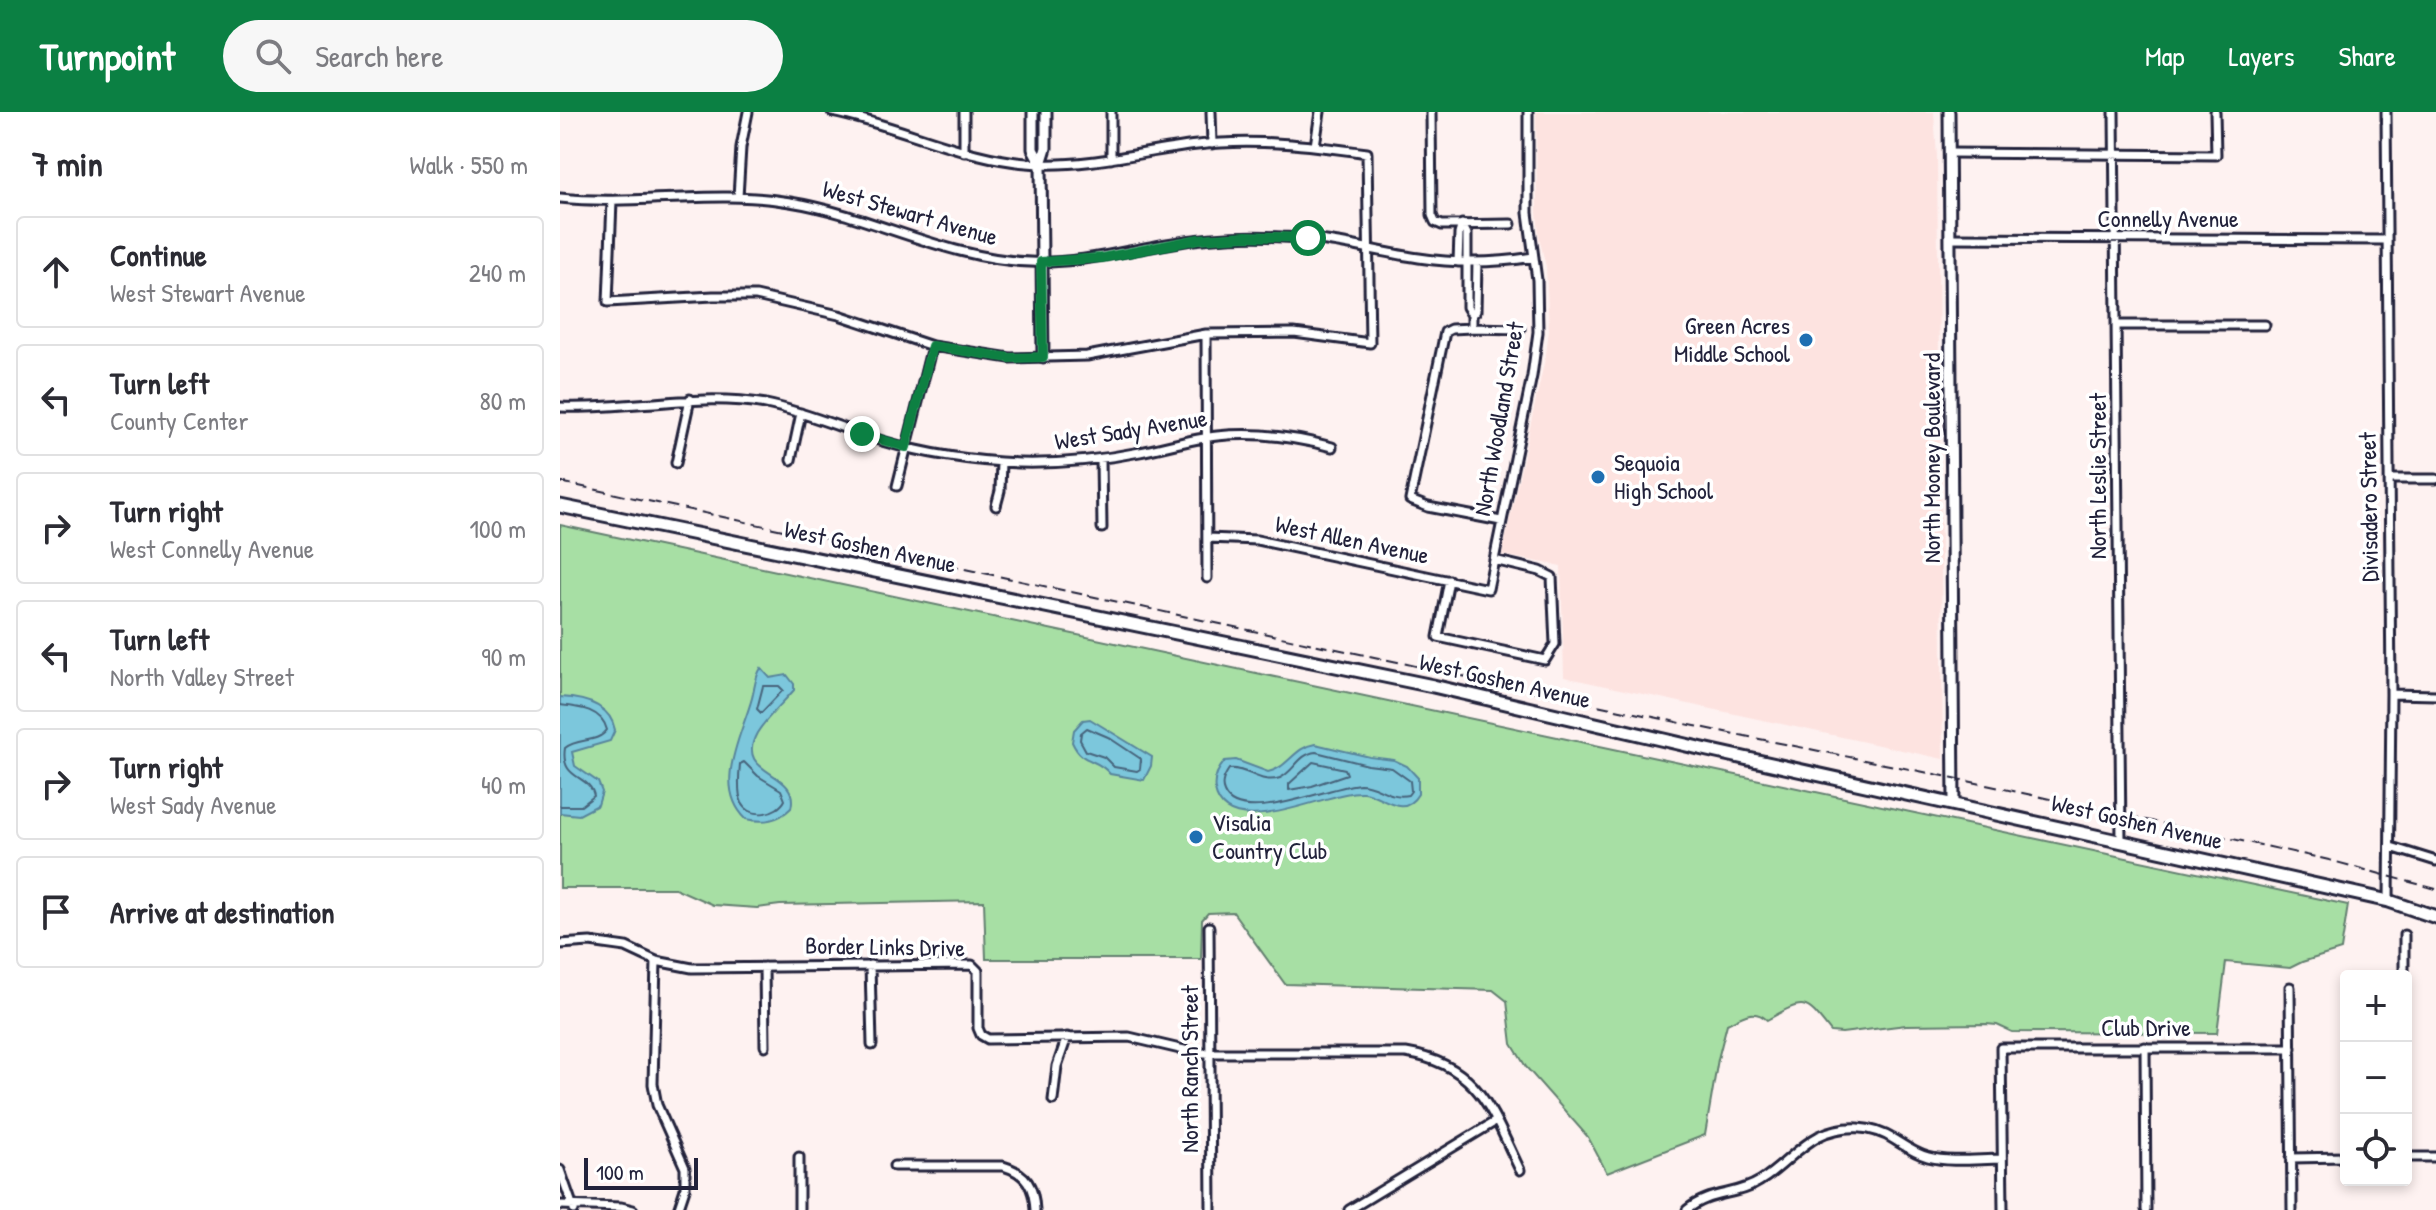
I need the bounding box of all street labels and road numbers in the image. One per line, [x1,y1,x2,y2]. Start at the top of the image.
street label: West Stewart Avenue [819,172,1002,252]
street label: Connelly Avenue [2098,202,2239,234]
street label: North Woodland Street [1465,319,1531,518]
street label: North Mooney Boulevard [1915,353,1947,563]
street label: North Leslie Street [2081,392,2113,559]
street label: West Sady Avenue [1052,401,1210,457]
street label: Divisadero Street [2351,431,2385,582]
street label: West Allen Avenue [1272,507,1432,571]
street label: West Goshen Avenue [781,512,959,580]
street label: West Goshen Avenue [1417,645,1594,715]
street label: West Goshen Avenue [2049,786,2226,856]
street label: Border Links Drive [805,929,966,963]
street label: North Ranch Street [1173,985,1205,1153]
street label: Club Drive [2101,1011,2191,1043]

